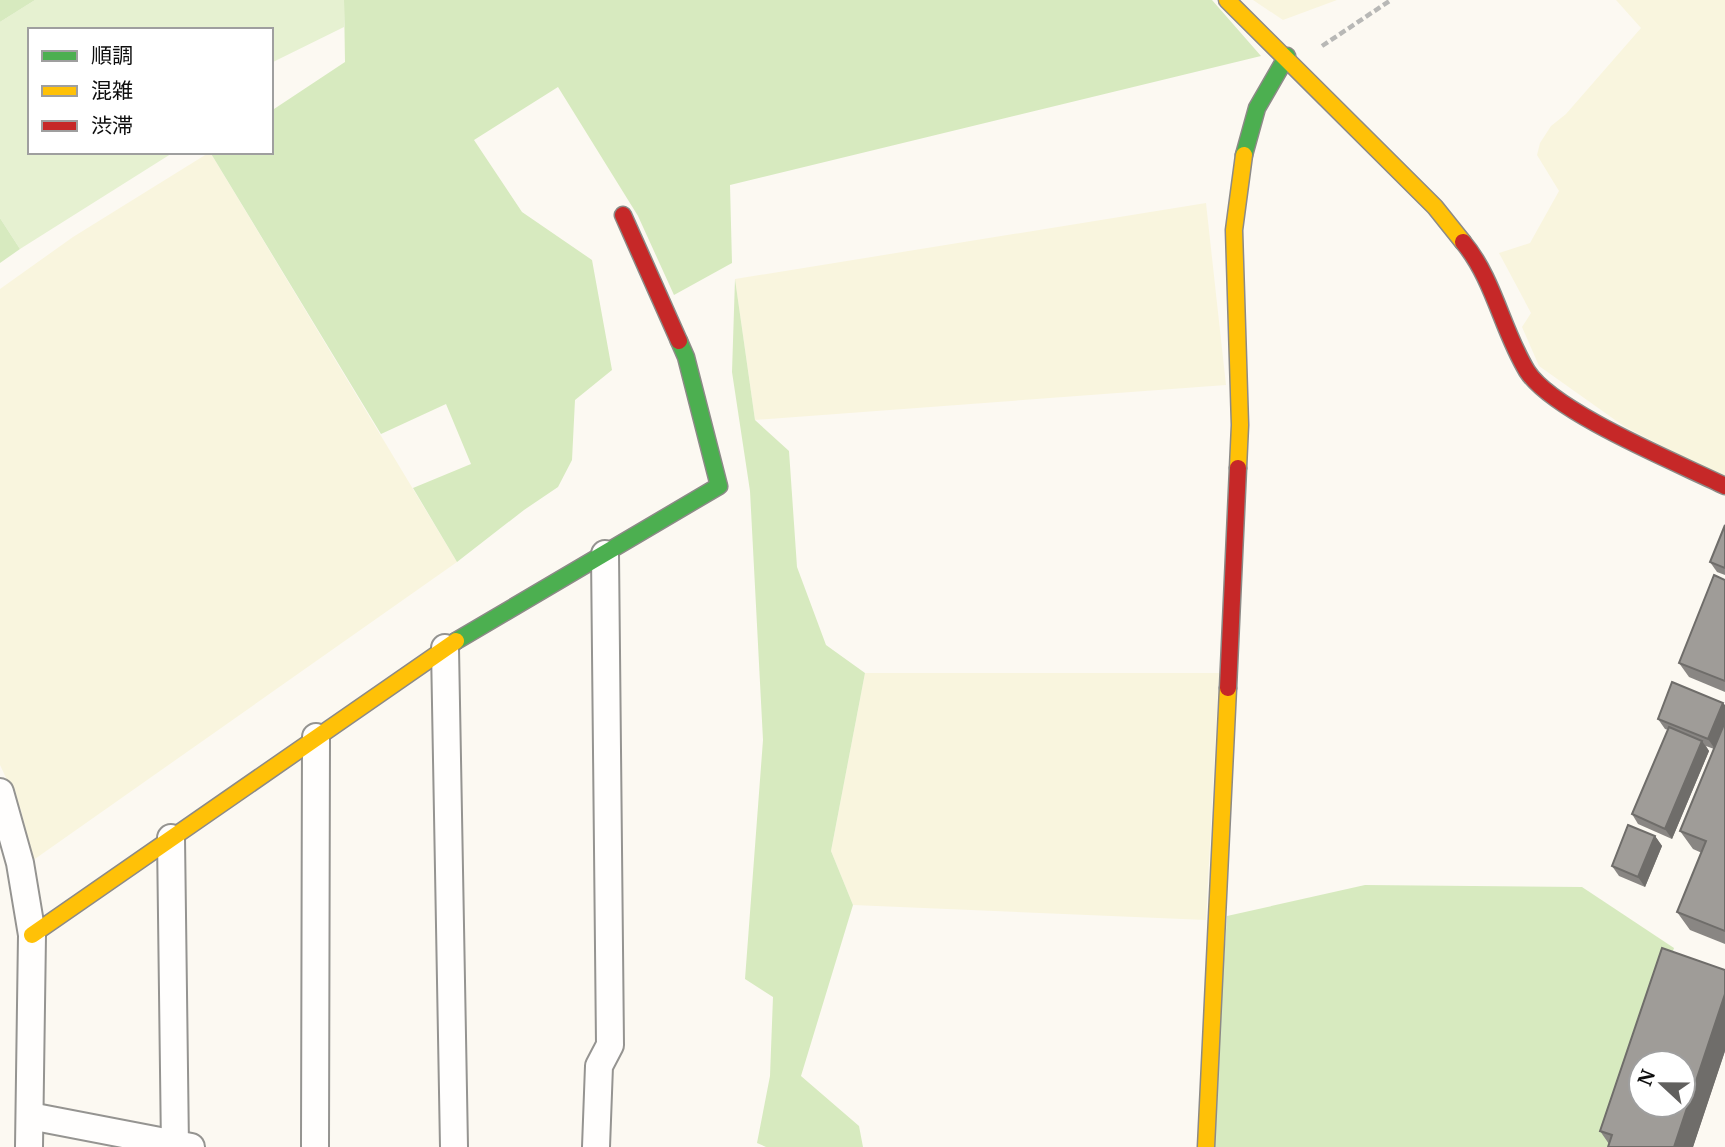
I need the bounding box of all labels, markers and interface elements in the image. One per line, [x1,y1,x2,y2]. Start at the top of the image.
legend [28,28,273,154]
text: 順調 [91,42,133,69]
text: 混雑 [91,77,133,104]
text: 渋滞 [91,112,133,139]
north arrow [1627,1049,1697,1119]
text: N [1632,1066,1660,1089]

